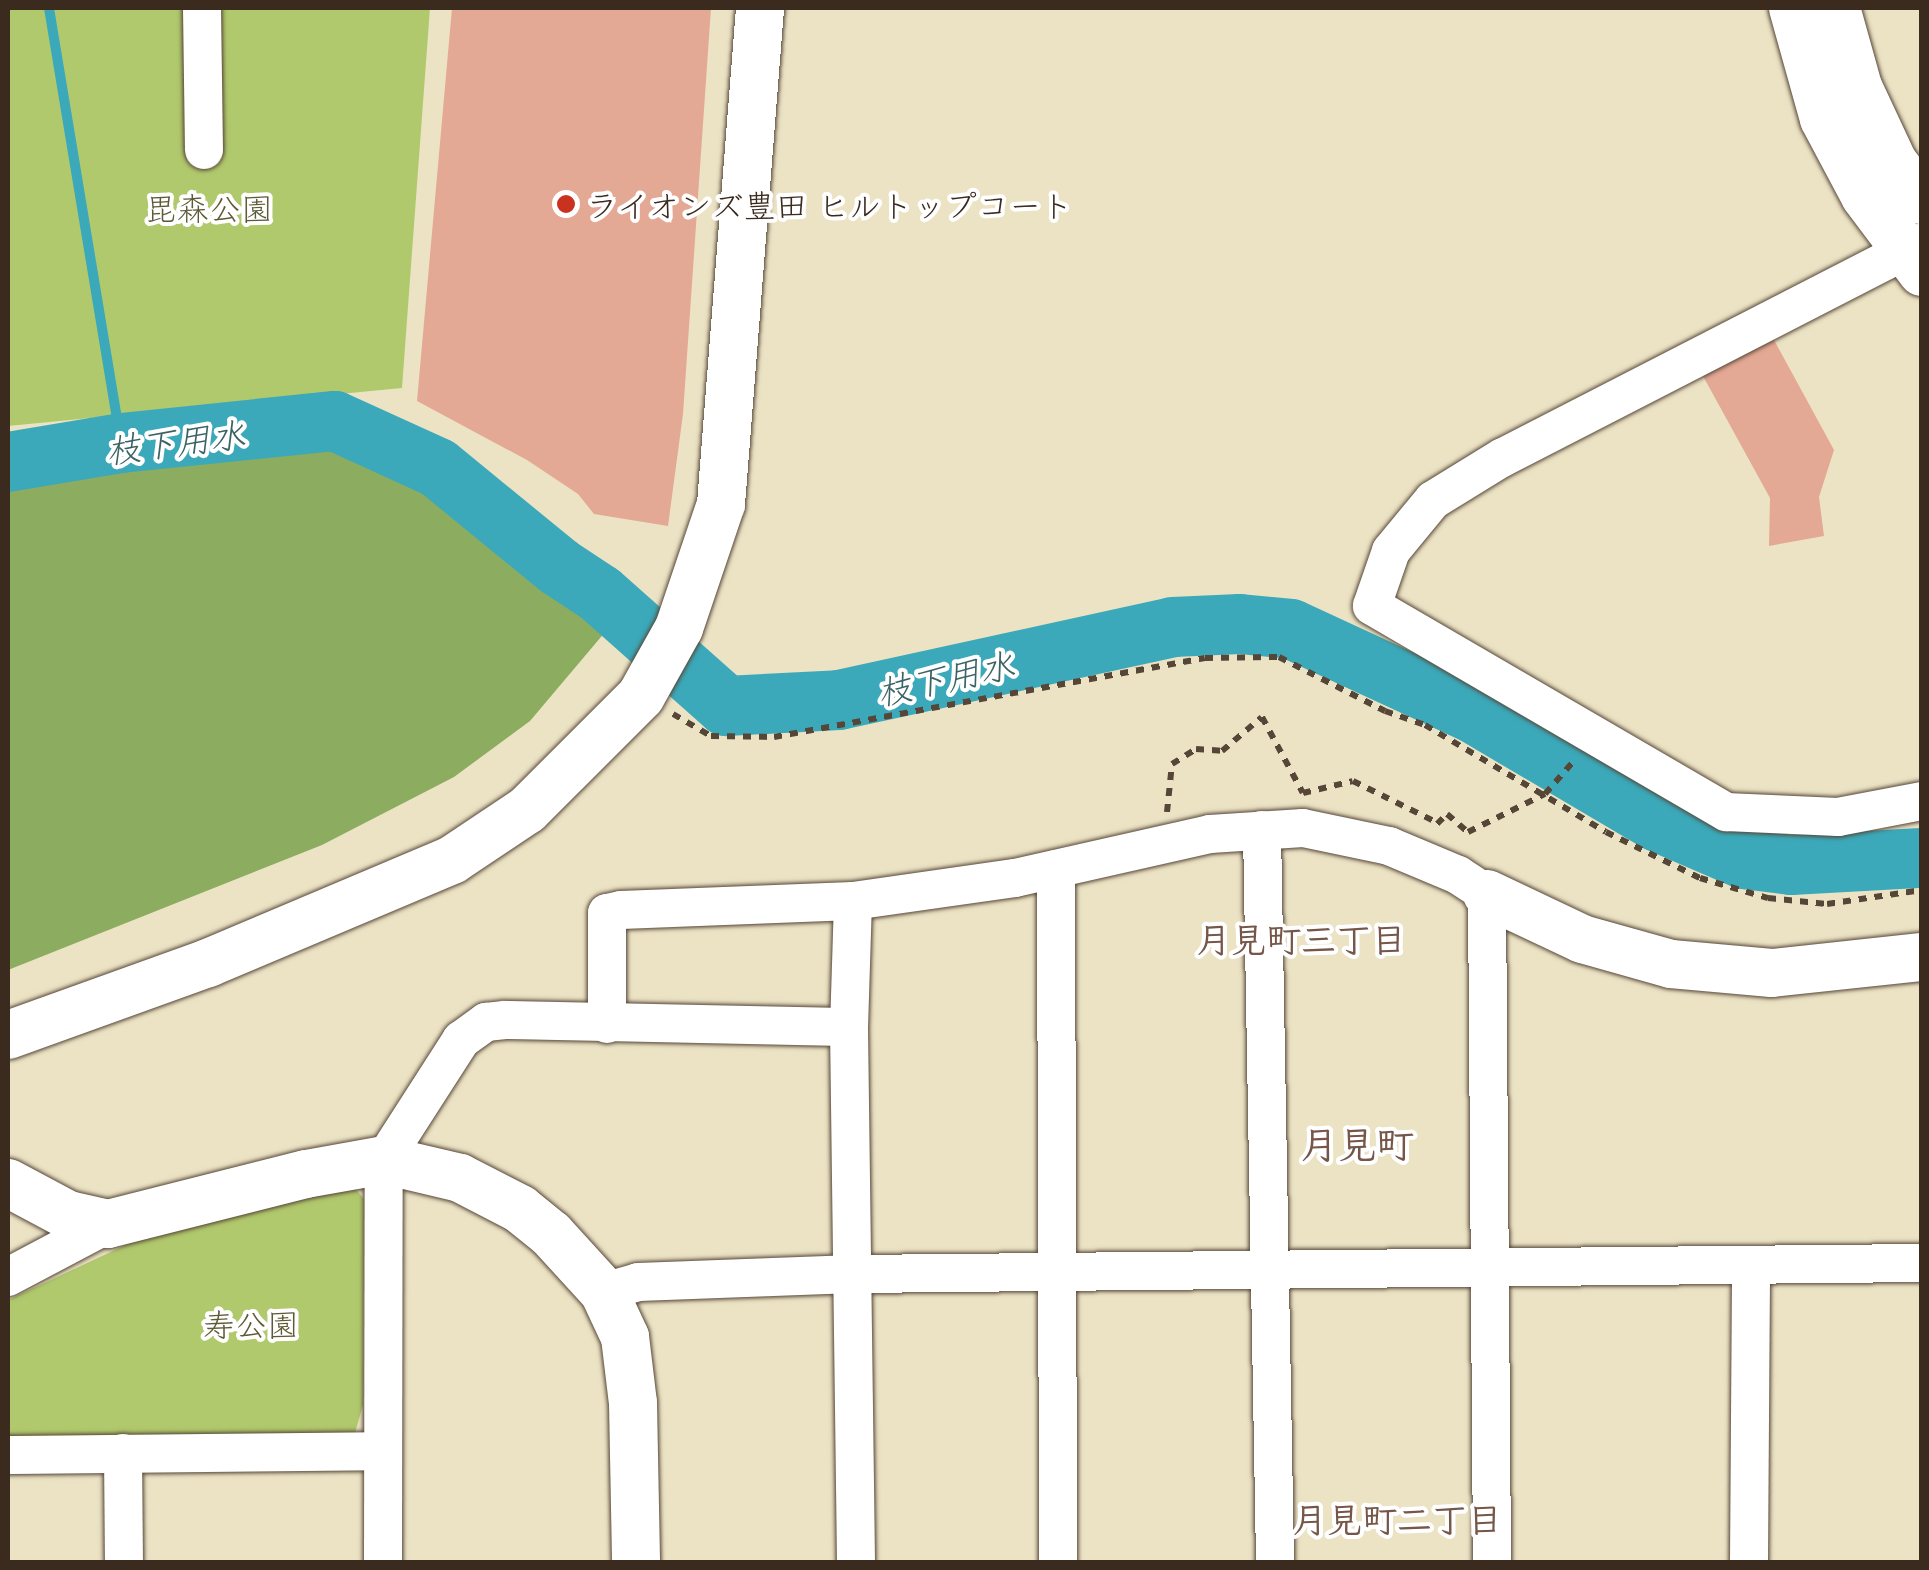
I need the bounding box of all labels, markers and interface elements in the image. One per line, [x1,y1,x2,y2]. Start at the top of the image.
place label: ライオンズ豊田 ヒルトップコート [586,185,1076,223]
park label: 毘森公園 [145,188,273,226]
marker: ライオンズ豊田 ヒルトップコート [555,193,577,215]
water label: 枝下用水 [103,412,247,470]
water label: 枝下用水 [872,642,1018,712]
district label: 月見町三丁目 [1196,917,1406,959]
district label: 月見町 [1300,1121,1414,1167]
park label: 寿公園 [203,1304,299,1342]
district label: 月見町二丁目 [1292,1497,1502,1539]

